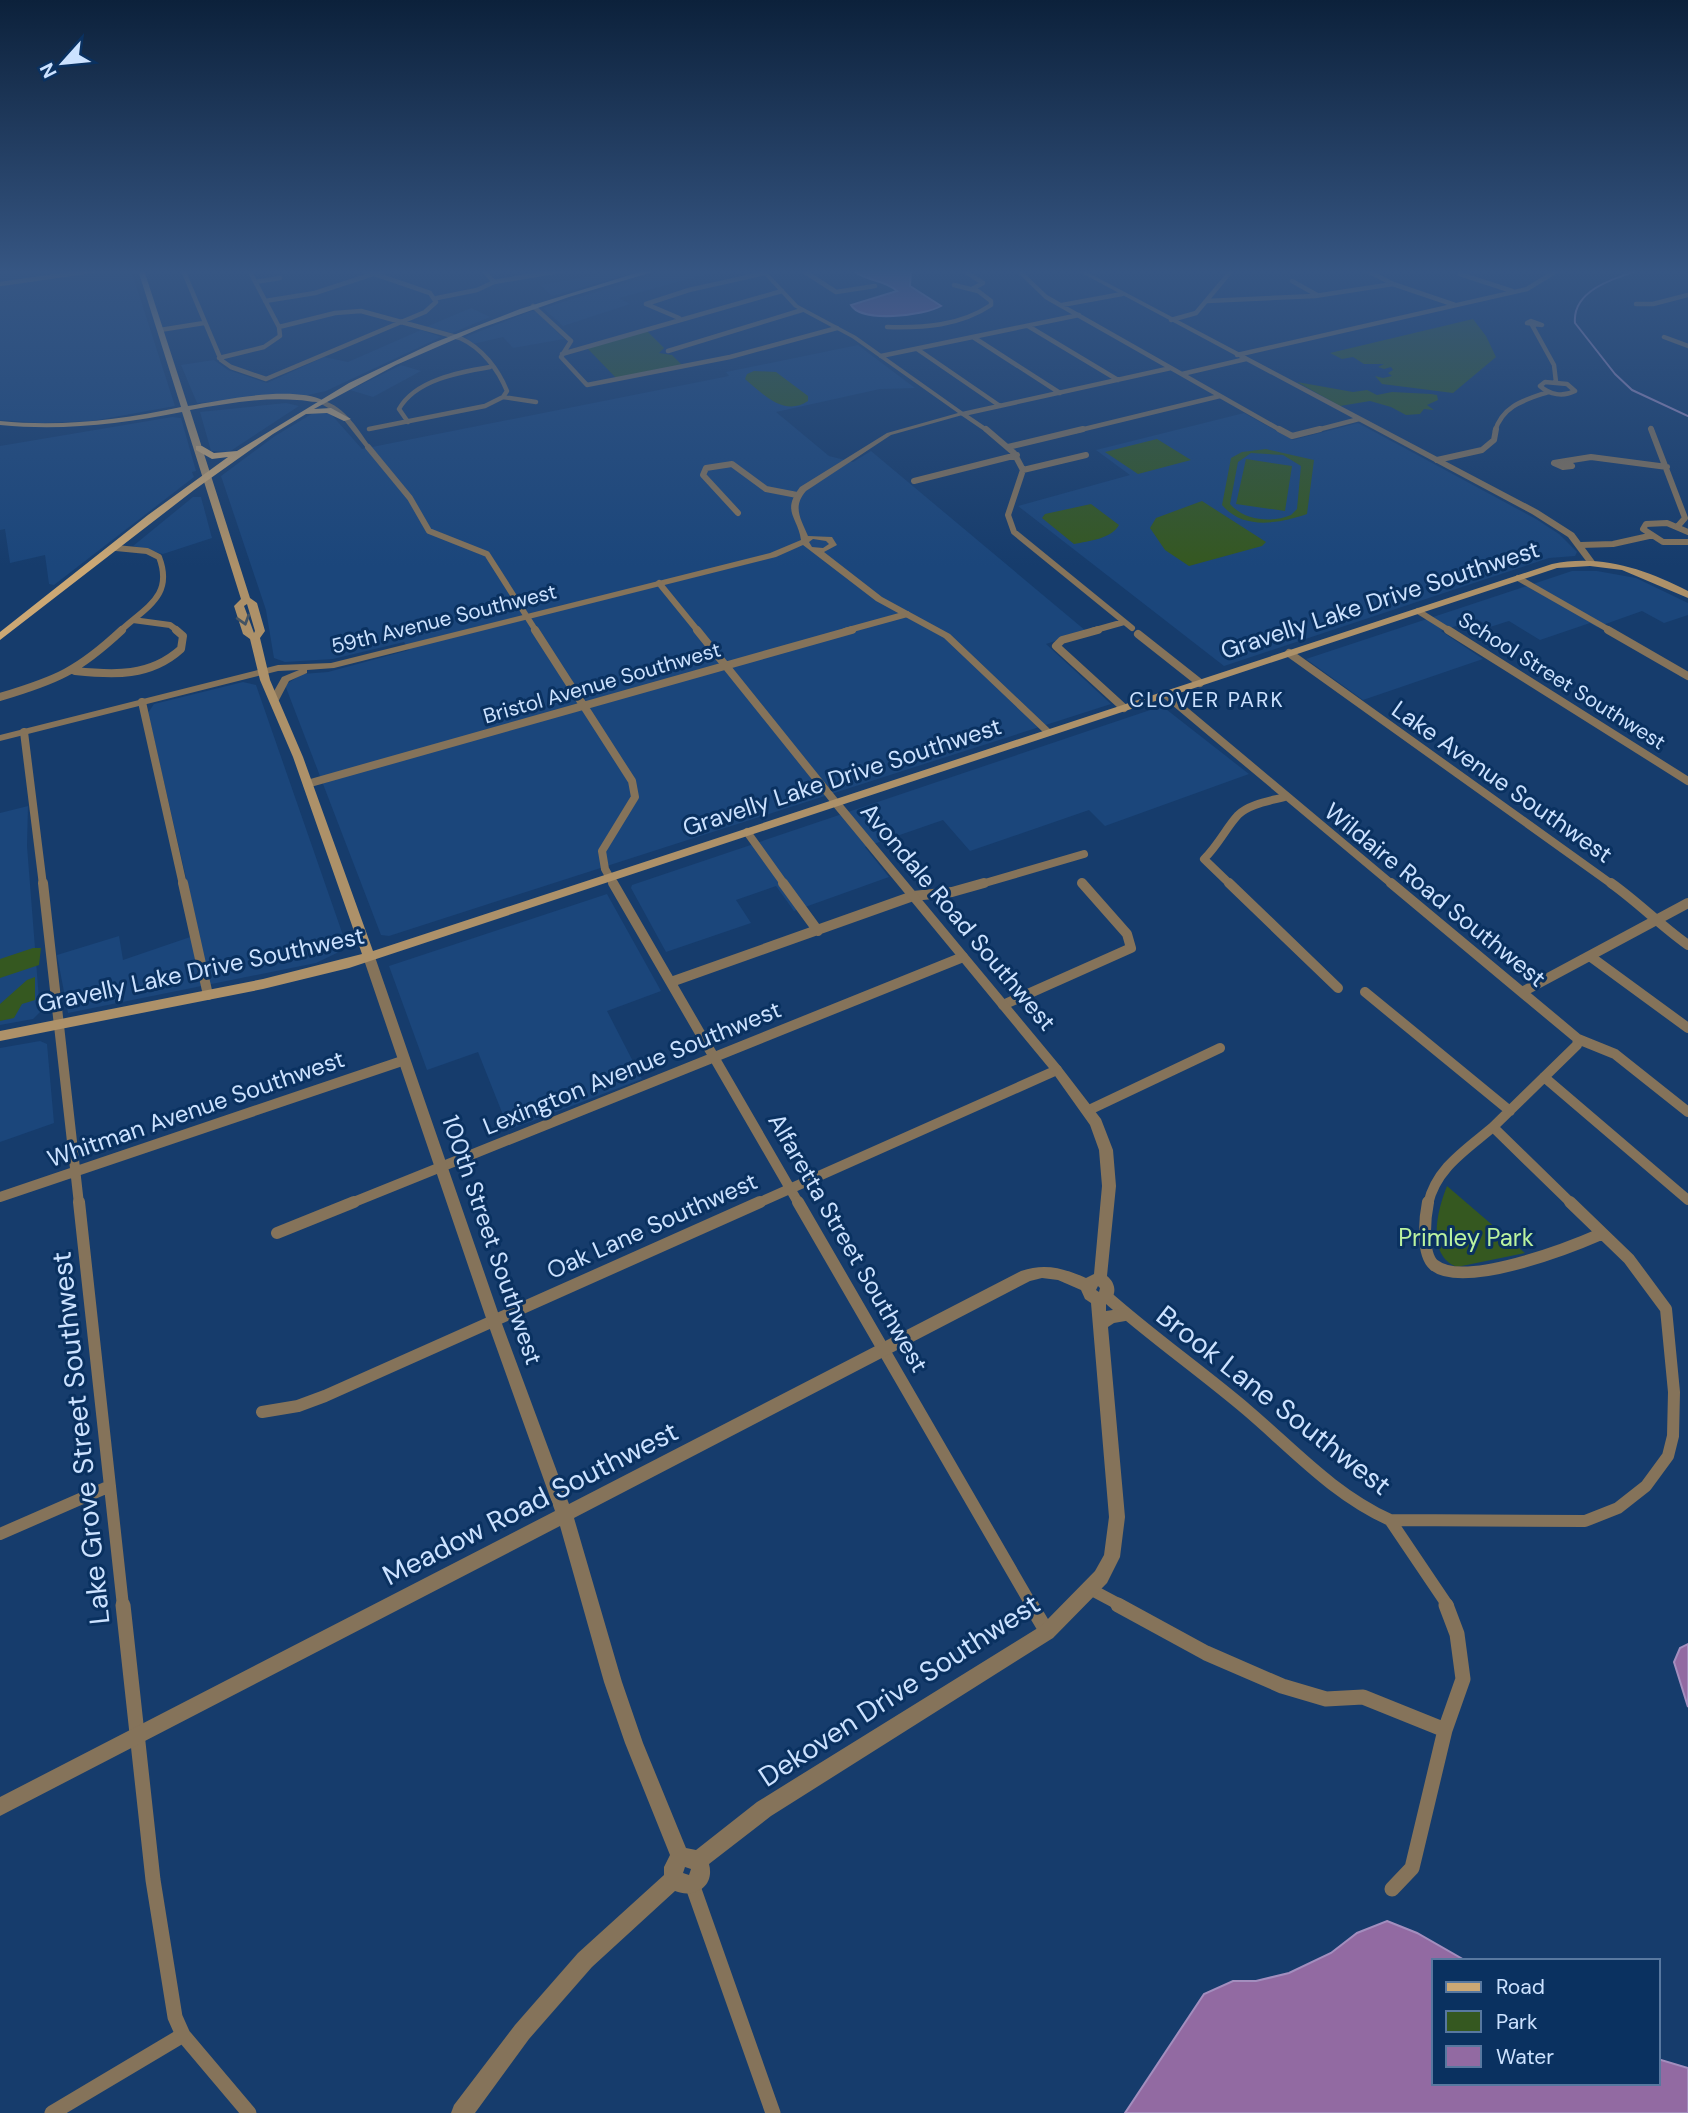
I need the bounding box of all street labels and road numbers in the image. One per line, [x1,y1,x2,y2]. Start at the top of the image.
street label: Gravelly Lake Drive Southwest [1216,533,1543,666]
street label: 59th Avenue Southwest [329,577,559,661]
street label: School Street Southwest [1453,606,1671,756]
street label: Bristol Avenue Southwest [480,636,724,730]
street label: Lake Avenue Southwest [1386,694,1619,870]
street label: Gravelly Lake Drive Southwest [678,710,1005,843]
street label: Avondale Road Southwest [854,796,1063,1037]
street label: Wildaire Road Southwest [1318,796,1552,994]
street label: Gravelly Lake Drive Southwest [35,920,367,1019]
street label: Lexington Avenue Southwest [478,993,785,1142]
street label: Whitman Avenue Southwest [43,1043,349,1174]
street label: Alfaretta Street Southwest [762,1108,935,1378]
street label: 100th Street Southwest [435,1111,550,1369]
street label: Oak Lane Southwest [542,1165,762,1286]
street label: Lake Grove Street Southwest [43,1250,118,1626]
street label: Brook Lane Southwest [1149,1297,1399,1504]
street label: Meadow Road Southwest [376,1413,684,1594]
street label: Dekoven Drive Southwest [751,1585,1047,1795]

